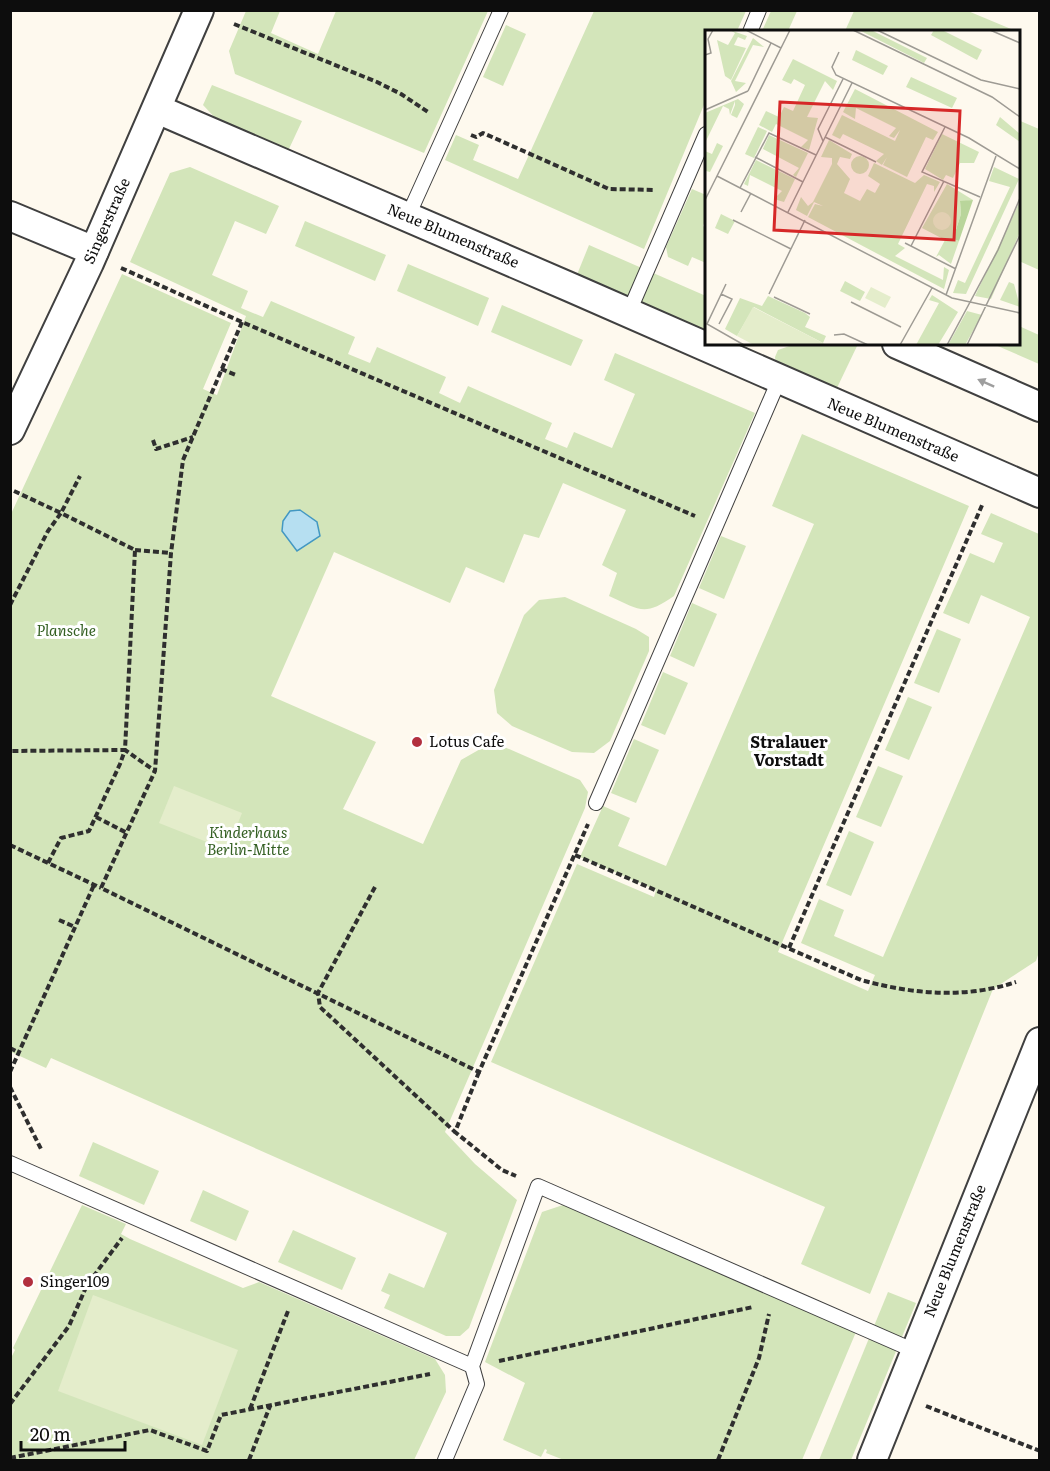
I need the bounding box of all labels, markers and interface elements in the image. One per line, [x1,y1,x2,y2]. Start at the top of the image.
inset map [705,30,1020,345]
street label: Singerstraße [76,173,135,267]
street label: Neue Blumenstraße [384,196,523,273]
one-way arrow [977,378,995,387]
street label: Neue Blumenstraße [824,390,963,467]
park label: Plansche [36,618,96,641]
place label: Lotus Cafe [429,729,504,752]
district label: Stralauer Vorstadt [750,729,828,771]
marker: Lotus Cafe [410,735,424,749]
park label: Kinderhaus Berlin-Mitte [207,820,289,860]
street label: Neue Blumenstraße [916,1180,991,1320]
place label: Singer109 [40,1269,109,1292]
marker: Singer109 [21,1275,35,1289]
scale bar [21,1414,124,1452]
text: 20 m [30,1420,71,1447]

